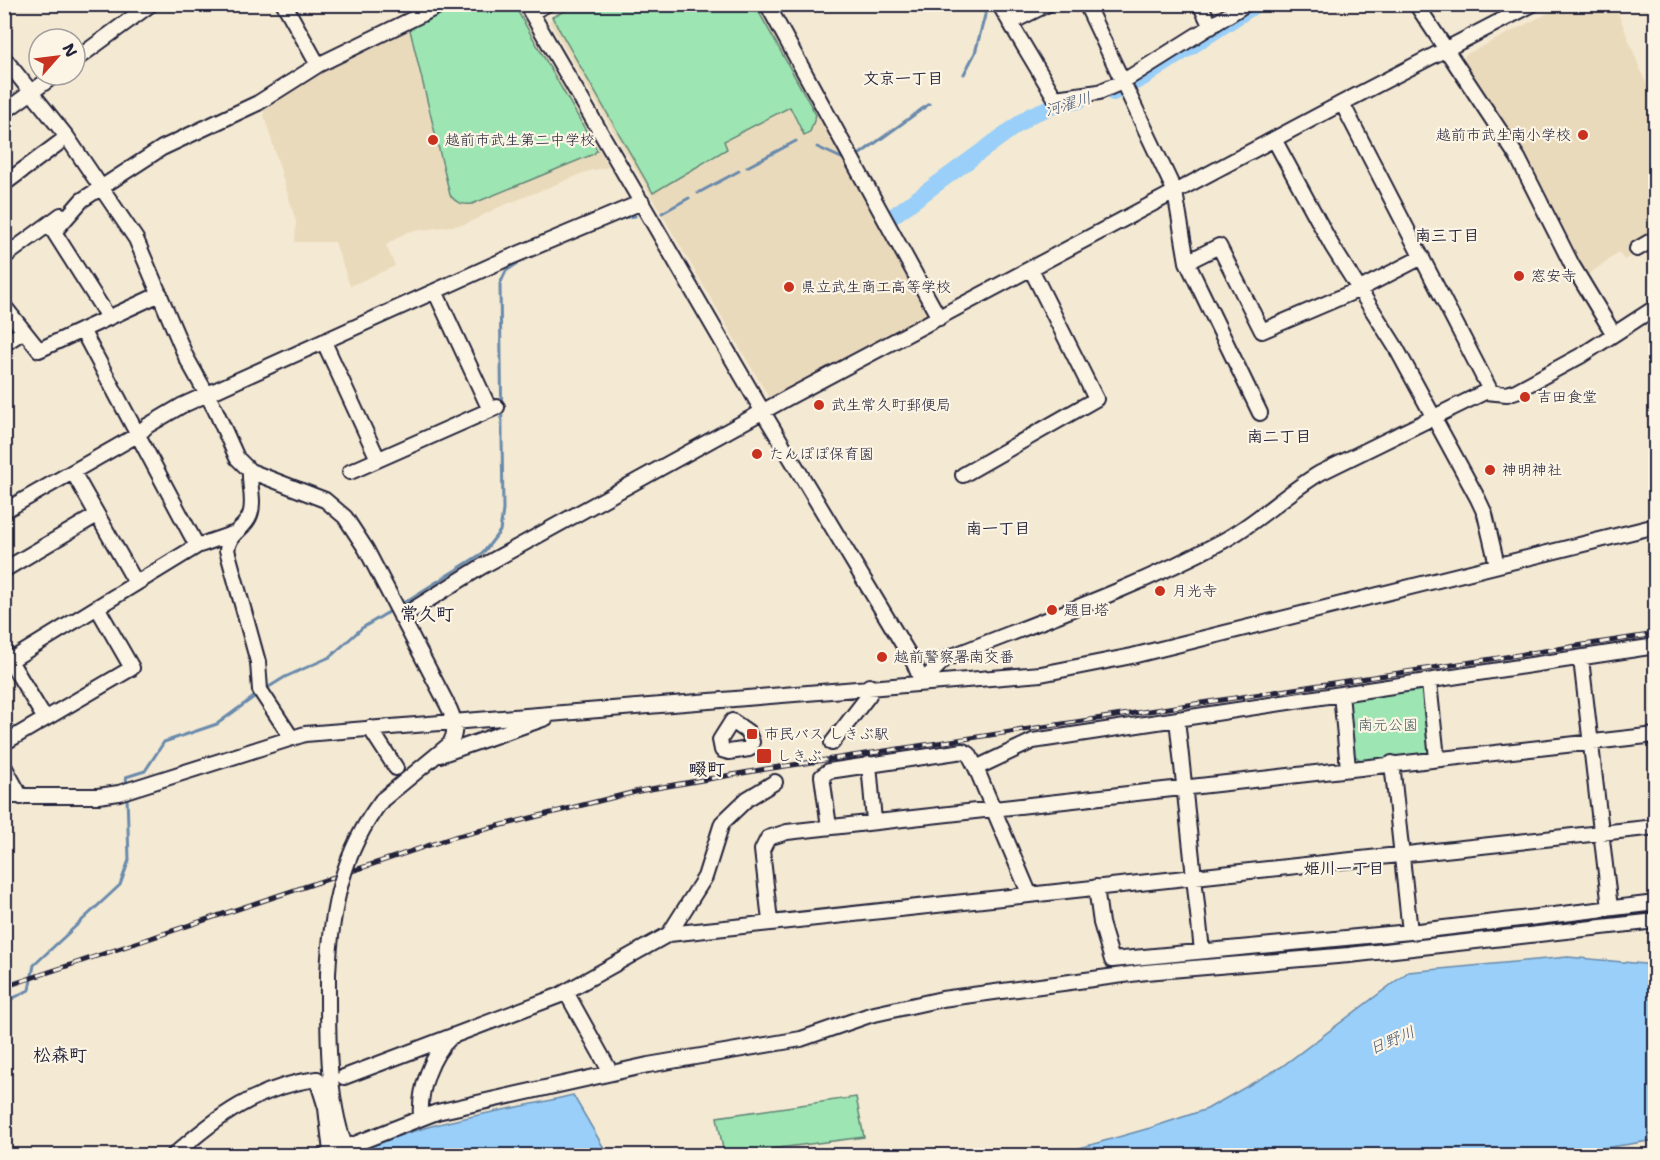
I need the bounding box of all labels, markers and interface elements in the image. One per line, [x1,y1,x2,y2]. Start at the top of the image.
north arrow [27,27,87,87]
text: N [58,40,82,61]
district label: 文京一丁目 [863,68,943,89]
water label: 河濯川 [1042,87,1094,121]
place label: 越前市武生南小学校 [1436,125,1571,145]
marker: 越前市武生南小学校 [1576,128,1590,142]
place label: 越前市武生第二中学校 [445,130,595,150]
marker: 越前市武生第二中学校 [426,133,440,147]
district label: 南三丁目 [1415,225,1479,246]
place label: 窓安寺 [1531,266,1576,286]
marker: 窓安寺 [1512,269,1526,283]
place label: 県立武生商工高等学校 [801,277,951,297]
marker: 県立武生商工高等学校 [782,280,796,294]
place label: 吉田食堂 [1537,387,1597,407]
marker: 吉田食堂 [1518,390,1532,404]
place label: 武生常久町郵便局 [831,395,951,415]
marker: 武生常久町郵便局 [812,398,826,412]
district label: 南二丁目 [1247,426,1311,447]
place label: たんぽぽ保育園 [769,444,874,464]
marker: たんぽぽ保育園 [750,447,764,461]
place label: 神明神社 [1502,460,1562,480]
marker: 神明神社 [1483,463,1497,477]
district label: 南一丁目 [966,518,1030,539]
place label: 月光寺 [1172,581,1217,601]
marker: 月光寺 [1153,584,1167,598]
place label: 題目塔 [1064,600,1109,620]
district label: 常久町 [400,602,454,626]
marker: 題目塔 [1045,603,1059,617]
place label: 越前警察署南交番 [894,647,1014,667]
marker: 越前警察署南交番 [875,650,889,664]
park label: 南元公園 [1358,715,1418,735]
place label: 市民バス しきぶ駅 [764,724,889,744]
marker: 市民バス しきぶ駅 [745,727,759,741]
place label: しきぶ [777,746,822,766]
marker: しきぶ [755,747,773,765]
district label: 畷町 [689,757,725,781]
district label: 姫川一丁目 [1304,858,1384,879]
water label: 日野川 [1366,1021,1418,1059]
district label: 松森町 [33,1043,87,1067]

